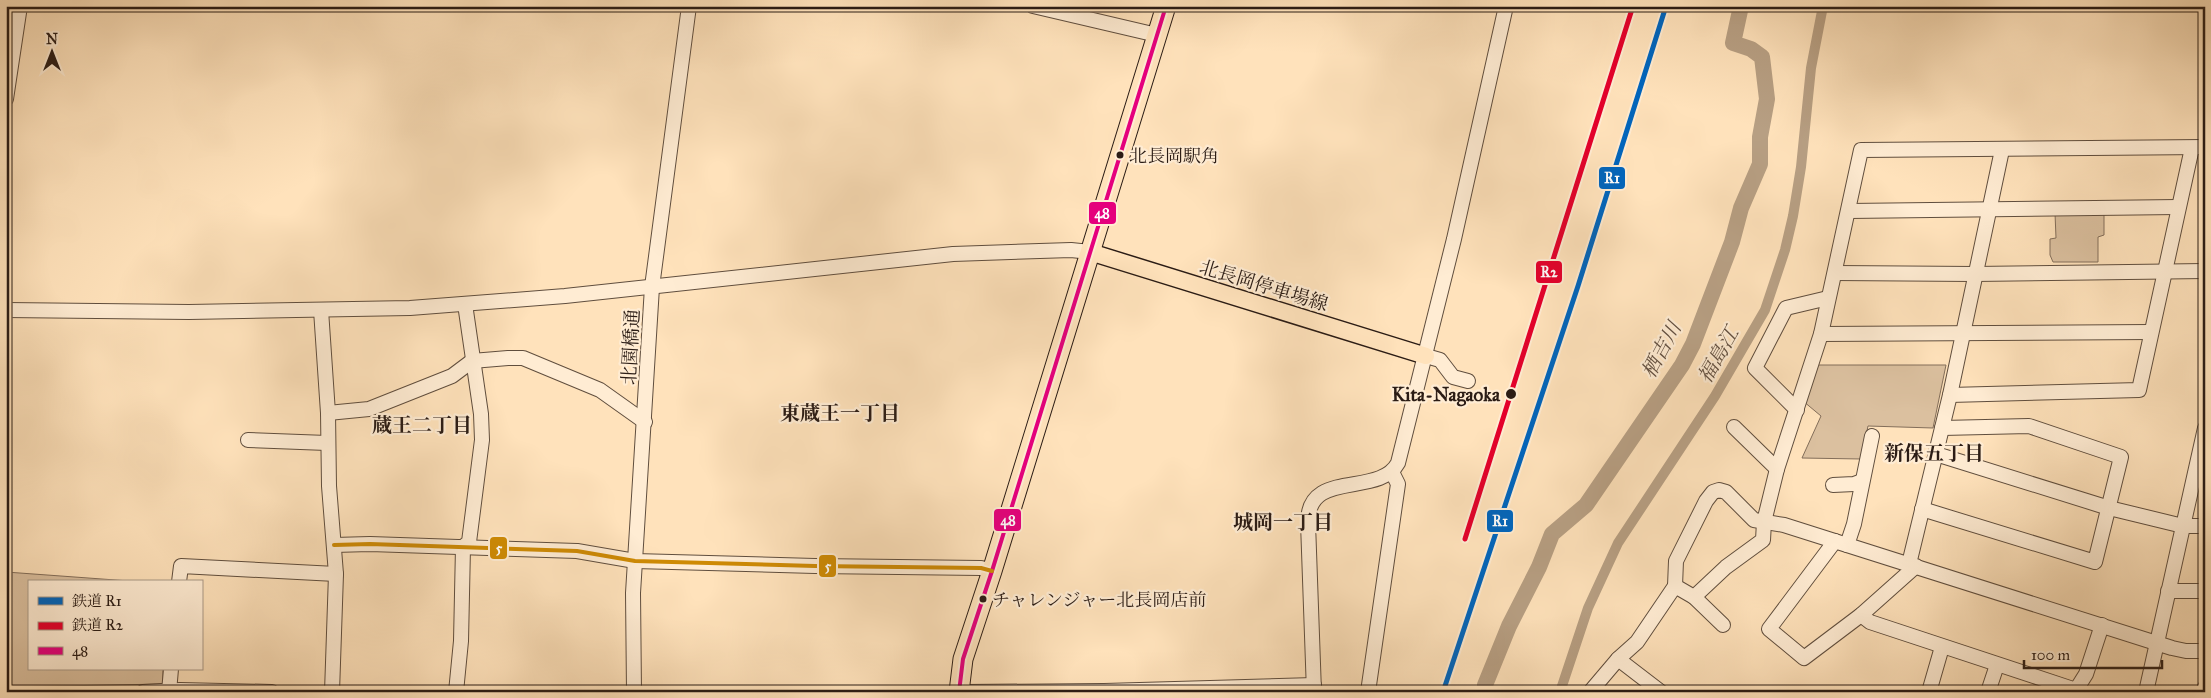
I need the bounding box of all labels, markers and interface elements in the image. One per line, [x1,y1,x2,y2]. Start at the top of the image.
north arrow [28,28,78,78]
text: N [46,31,58,48]
place label: 北長岡駅角 [1129,145,1219,167]
marker: 北長岡駅角 [1115,150,1125,160]
line badge: R1 [1598,166,1626,190]
text: R1 [1604,170,1620,187]
line badge: 48 [1088,201,1117,225]
text: 48 [1094,205,1110,223]
street label: 北長岡停車場線 [1197,255,1331,316]
line badge: R2 [1535,260,1563,284]
text: R2 [1541,264,1558,281]
street label: 北園橋通 [617,308,644,386]
water label: 栖吉川 [1636,316,1687,382]
water label: 福島江 [1693,320,1745,387]
place label: Kita-Nagaoka [1392,383,1501,407]
marker: Kita-Nagaoka [1504,387,1518,401]
district label: 東蔵王一丁目 [780,401,900,425]
district label: 蔵王二丁目 [372,413,472,437]
district label: 新保五丁目 [1884,441,1984,465]
line badge: 48 [993,508,1022,532]
line badge: R1 [1486,509,1514,533]
district label: 城岡一丁目 [1233,510,1333,534]
text: 48 [1000,512,1016,530]
text: R1 [1492,513,1508,530]
line badge: 5 [489,536,508,560]
text: 5 [496,540,503,557]
line badge: 5 [818,554,837,578]
text: 5 [825,558,832,575]
legend [28,580,202,670]
place label: チャレンジャー北長岡店前 [992,589,1206,611]
text: 鉄道 R1 [72,592,122,610]
marker: チャレンジャー北長岡店前 [978,594,988,604]
text: 鉄道 R2 [72,616,124,634]
scale bar [2024,638,2161,670]
text: 48 [72,642,88,660]
text: 100 m [2031,646,2071,664]

